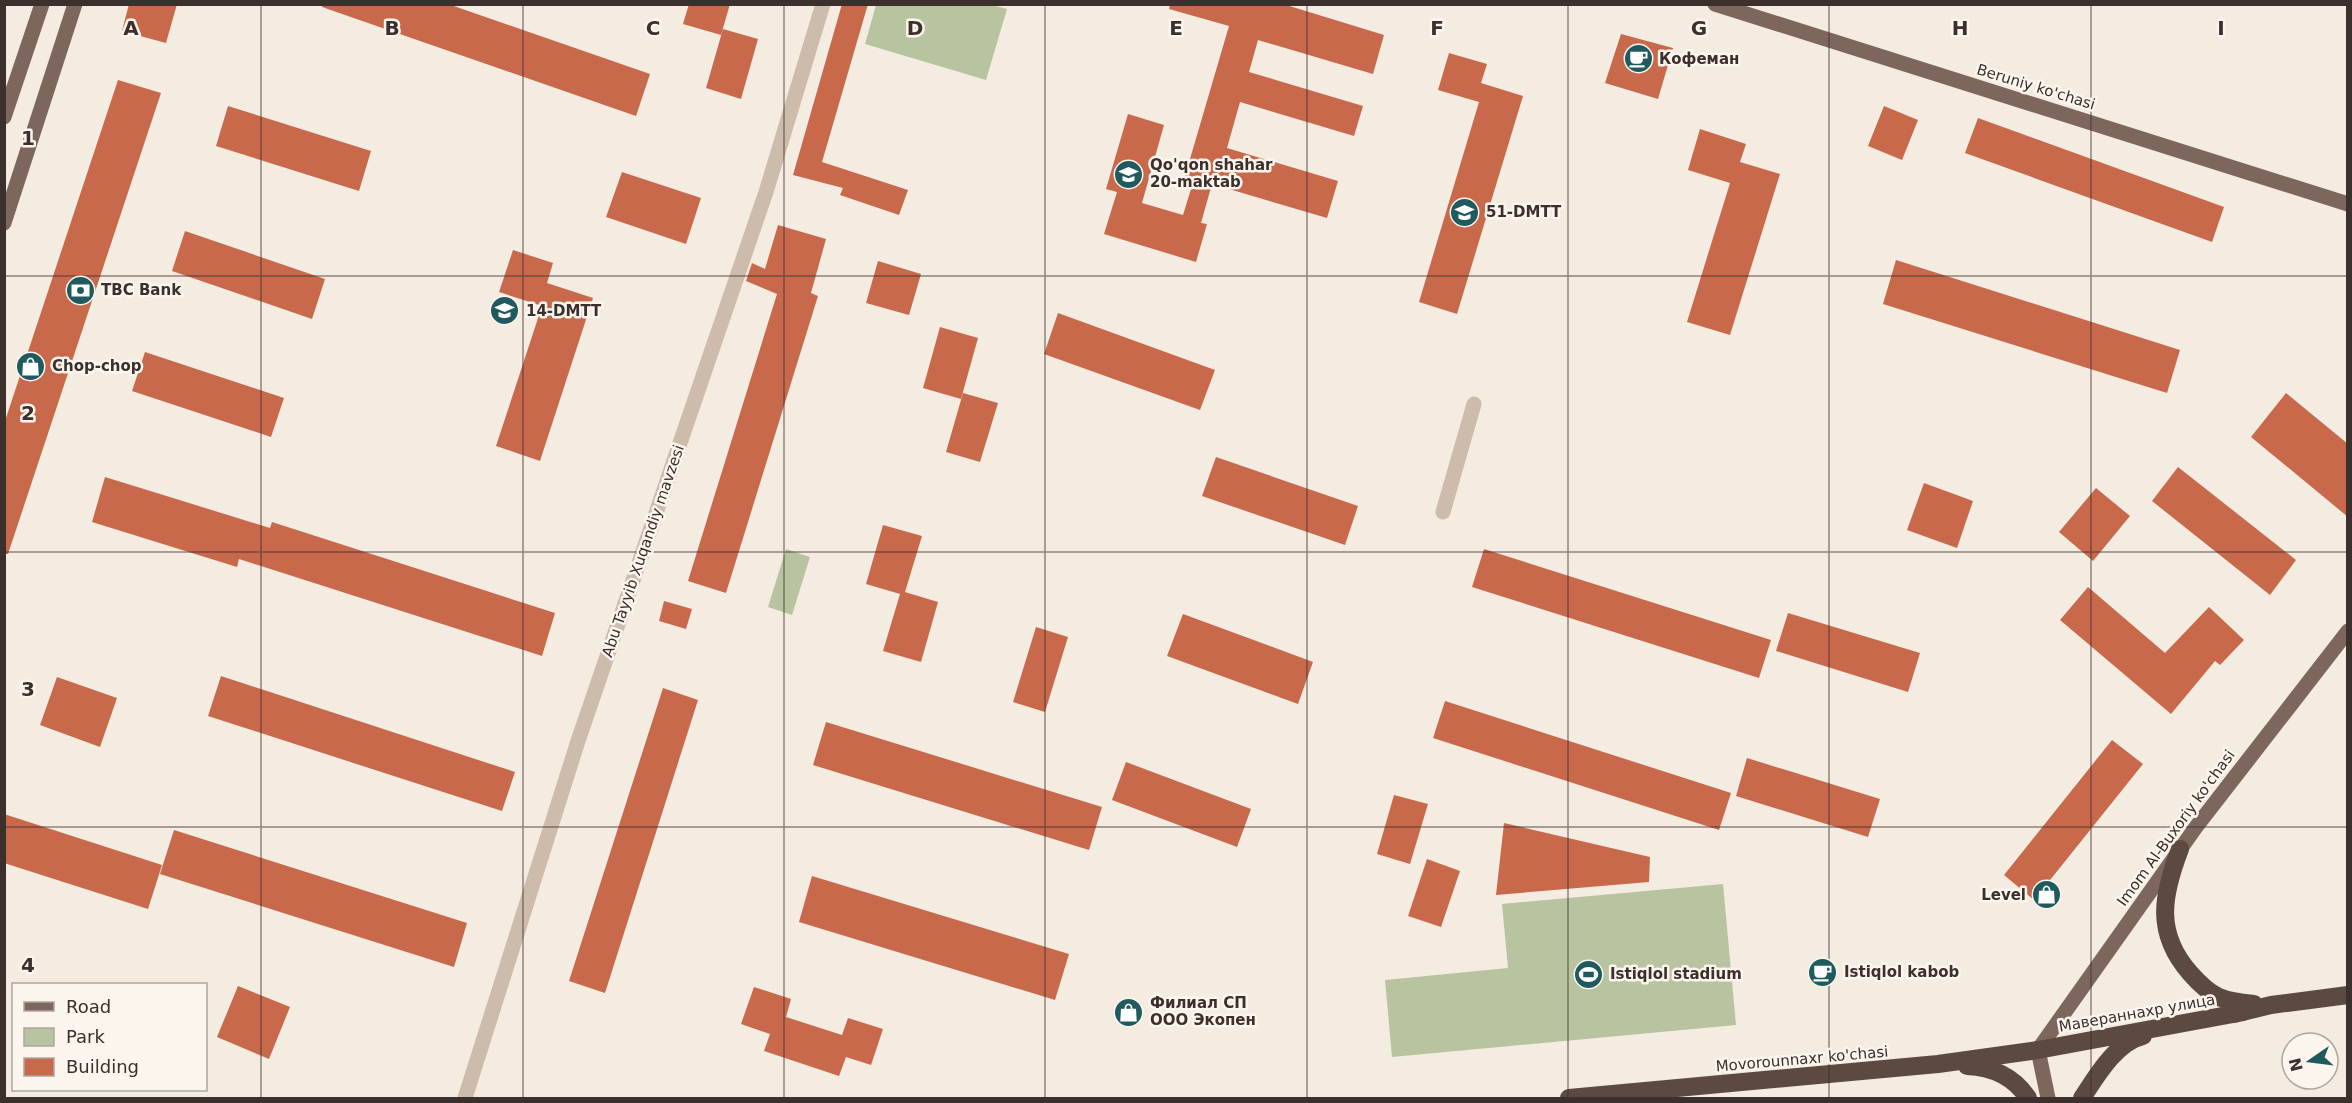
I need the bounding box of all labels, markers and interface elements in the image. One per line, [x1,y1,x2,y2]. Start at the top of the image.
text: A [123,16,139,40]
text: B [384,16,400,40]
text: C [646,16,660,40]
text: D [907,16,923,40]
text: E [1169,16,1183,40]
text: F [1430,16,1444,40]
text: G [1691,16,1707,40]
text: H [1952,16,1968,40]
text: I [2217,16,2225,40]
cafe icon: Кофеман [1622,43,1654,75]
place label: Кофеман [1659,50,1739,68]
street label: Beruniy ko'chasi [1975,60,2097,114]
text: 1 [21,126,35,150]
place label: Qo'qon shahar 20-maktab [1150,156,1273,191]
school or university icon: Qo'qon shahar 20-maktab [1113,158,1145,190]
school or university icon: 51-DMTT [1449,196,1481,228]
place label: 51-DMTT [1486,203,1562,221]
bank icon: TBC Bank [64,274,96,306]
place label: TBC Bank [101,281,182,299]
school or university icon: 14-DMTT [489,295,521,327]
place label: 14-DMTT [526,302,602,320]
shop icon: Chop-chop [15,350,47,382]
place label: Chop-chop [52,357,142,375]
text: 2 [21,401,35,425]
street label: Abu Tayyib Xuqandiy mavzesi [598,443,688,659]
text: 3 [21,677,35,701]
street label: Imom Al-Buxoriy ko'chasi [2113,746,2239,910]
shop icon: Level [2031,879,2063,911]
place label: Level [1981,886,2026,904]
text: 4 [21,953,35,977]
cafe icon: Istiqlol kabob [1807,956,1839,988]
sports icon: Istiqlol stadium [1573,958,1605,990]
place label: Istiqlol kabob [1844,963,1960,981]
place label: Istiqlol stadium [1610,965,1742,983]
legend [12,983,207,1091]
street label: Мавераннахр улица [2057,990,2217,1036]
place label: Филиал СП ООО Экопен [1150,994,1256,1029]
text: Road [66,996,111,1017]
shop icon: Филиал СП ООО Экопен [1113,996,1145,1028]
text: Park [66,1026,105,1047]
north arrow [2280,1031,2340,1091]
street label: Movorounnaxr ko'chasi [1715,1042,1889,1076]
text: Building [66,1056,139,1077]
text: N [2285,1056,2307,1073]

